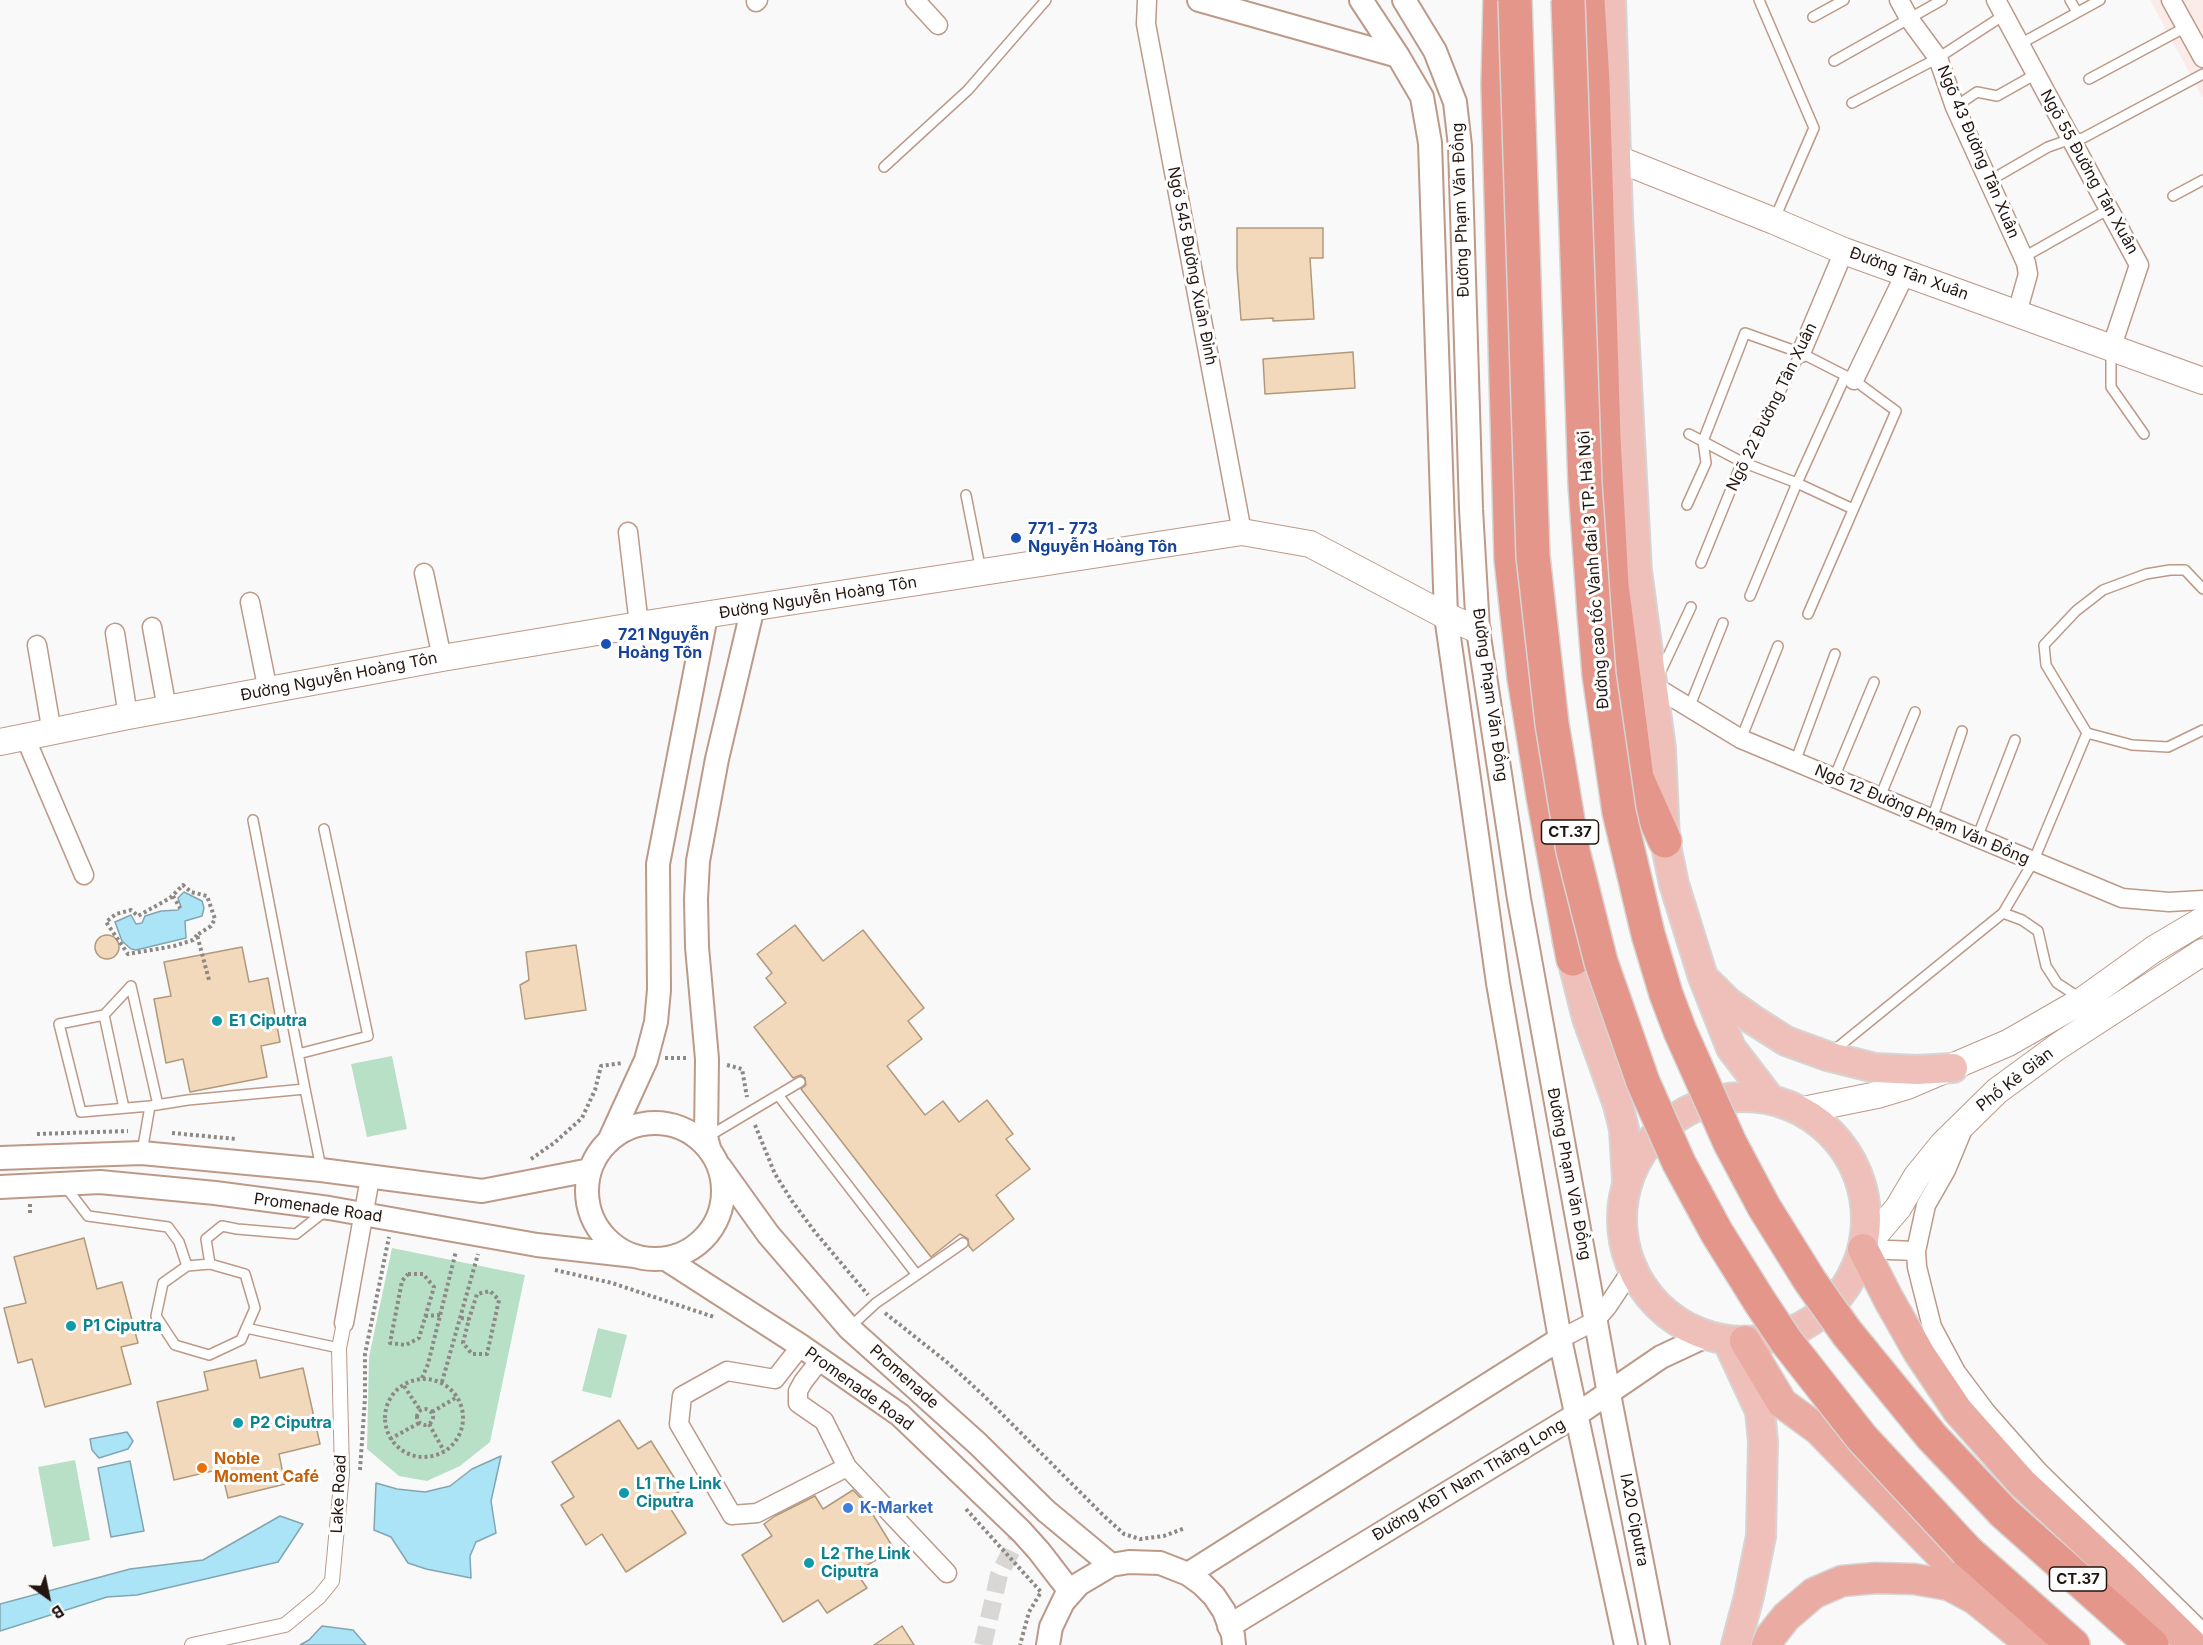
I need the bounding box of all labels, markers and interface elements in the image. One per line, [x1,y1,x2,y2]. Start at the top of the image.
street label: Ngõ 43 Đường Tân Xuân [1933,63,2023,241]
street label: Ngõ 55 Đường Tân Xuân [2036,86,2142,258]
street label: Đường Phạm Văn Đồng [1448,122,1474,298]
street label: Ngõ 545 Đường Xuân Đỉnh [1163,165,1221,367]
street label: Đường Tân Xuân [1847,244,1971,304]
street label: Ngõ 22 Đường Tân Xuân [1723,320,1821,494]
street label: Đường cao tốc Vành đai 3 TP. Hà Nội [1575,430,1613,710]
place label: 771 - 773 Nguyễn Hoàng Tôn [1028,519,1177,557]
marker: 771 - 773 Nguyễn Hoàng Tôn [1009,531,1023,545]
street label: Đường Nguyễn Hoàng Tôn [718,573,918,623]
street label: Đường Phạm Văn Đồng [1468,607,1512,783]
place label: 721 Nguyễn Hoàng Tôn [618,625,709,663]
marker: 721 Nguyễn Hoàng Tôn [599,637,613,651]
street label: Đường Nguyễn Hoàng Tôn [239,648,439,706]
street label: Ngõ 12 Đường Phạm Văn Đồng [1812,761,2032,869]
road number: CT.37 [1542,820,1598,844]
place label: E1 Ciputra [229,1011,307,1031]
marker: E1 Ciputra [210,1014,224,1028]
street label: Phố Kẻ Giàn [1973,1044,2057,1116]
street label: Đường Phạm Văn Đồng [1543,1086,1595,1262]
street label: Promenade Road [253,1189,383,1227]
place label: P1 Ciputra [83,1316,162,1336]
marker: P1 Ciputra [64,1319,78,1333]
street label: Promenade [865,1341,943,1413]
street label: Promenade Road [801,1343,917,1435]
place label: P2 Ciputra [250,1413,332,1433]
street label: Đường KĐT Nam Thăng Long [1369,1415,1569,1545]
marker: P2 Ciputra [231,1416,245,1430]
place label: Noble Moment Café [214,1449,319,1487]
street label: Lake Road [327,1454,351,1534]
marker: Noble Moment Café [195,1461,209,1475]
street label: IA20 Ciputra [1616,1472,1652,1568]
place label: L1 The Link Ciputra [636,1474,722,1512]
marker: L1 The Link Ciputra [617,1486,631,1500]
place label: K-Market [860,1498,933,1518]
marker: K-Market [841,1501,855,1515]
place label: L2 The Link Ciputra [821,1544,910,1582]
marker: L2 The Link Ciputra [802,1556,816,1570]
north arrow [18,1567,78,1627]
road number: CT.37 [2050,1567,2106,1591]
text: B [48,1601,68,1623]

